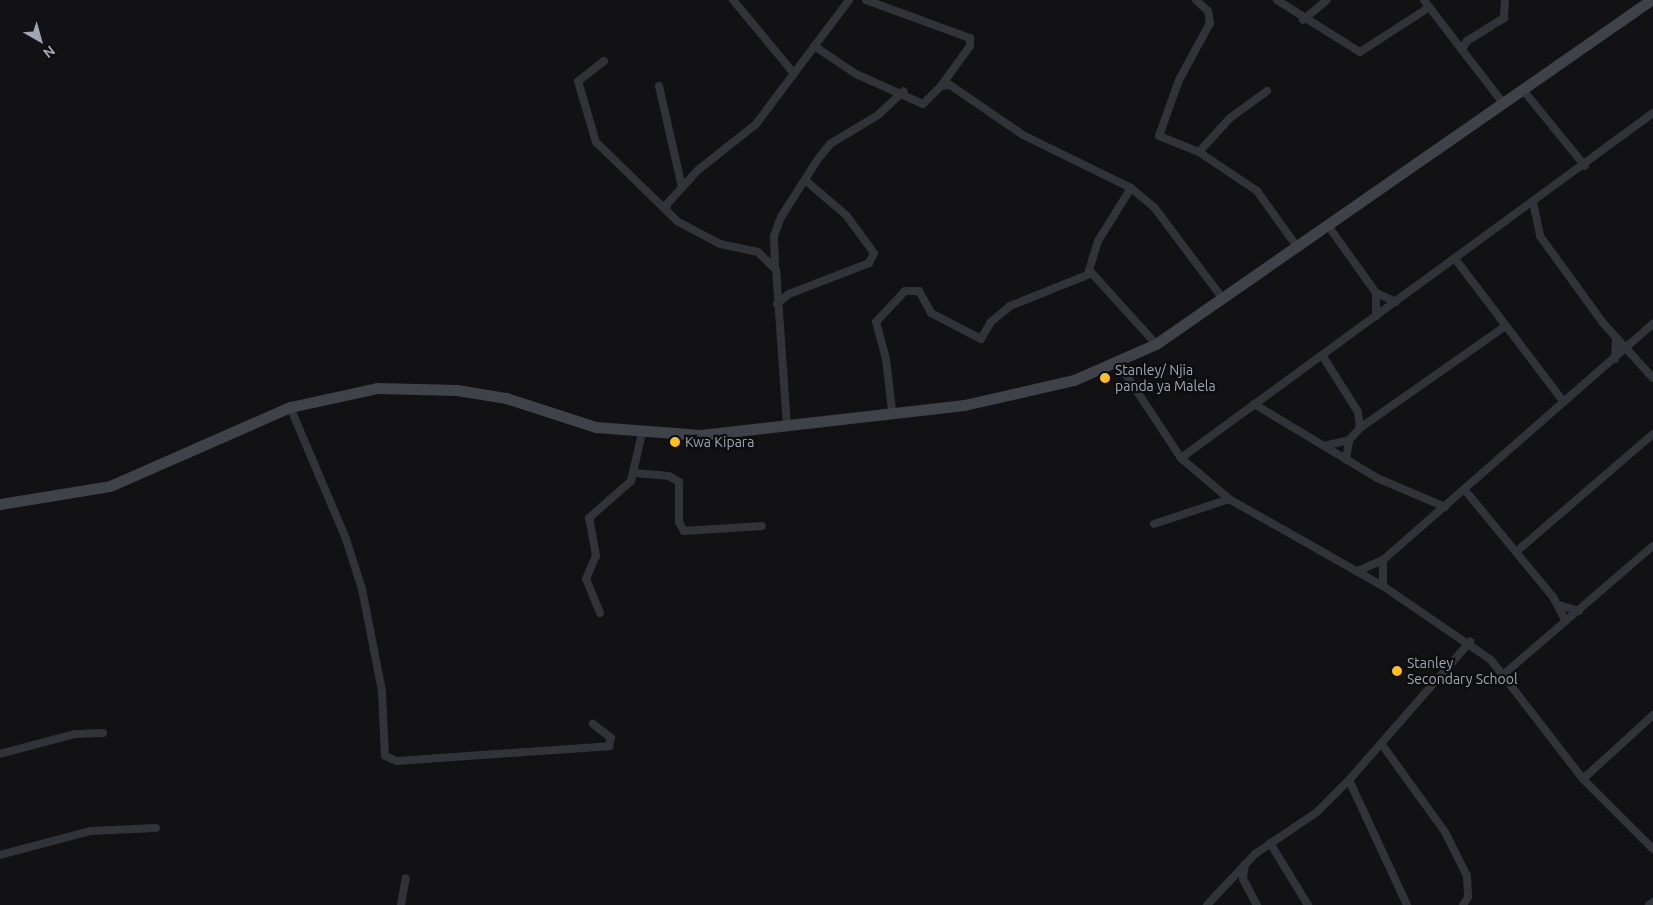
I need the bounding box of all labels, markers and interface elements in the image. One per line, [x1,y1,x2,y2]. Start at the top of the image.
north arrow [15,15,65,65]
text: N [40,42,58,61]
place label: Stanley/ Njia panda ya Malela [1115,362,1216,394]
marker: Stanley/ Njia panda ya Malela [1099,372,1111,384]
place label: Kwa Kipara [685,434,754,450]
marker: Kwa Kipara [669,436,681,448]
place label: Stanley Secondary School [1407,655,1518,688]
marker: Stanley Secondary School [1391,665,1403,677]

